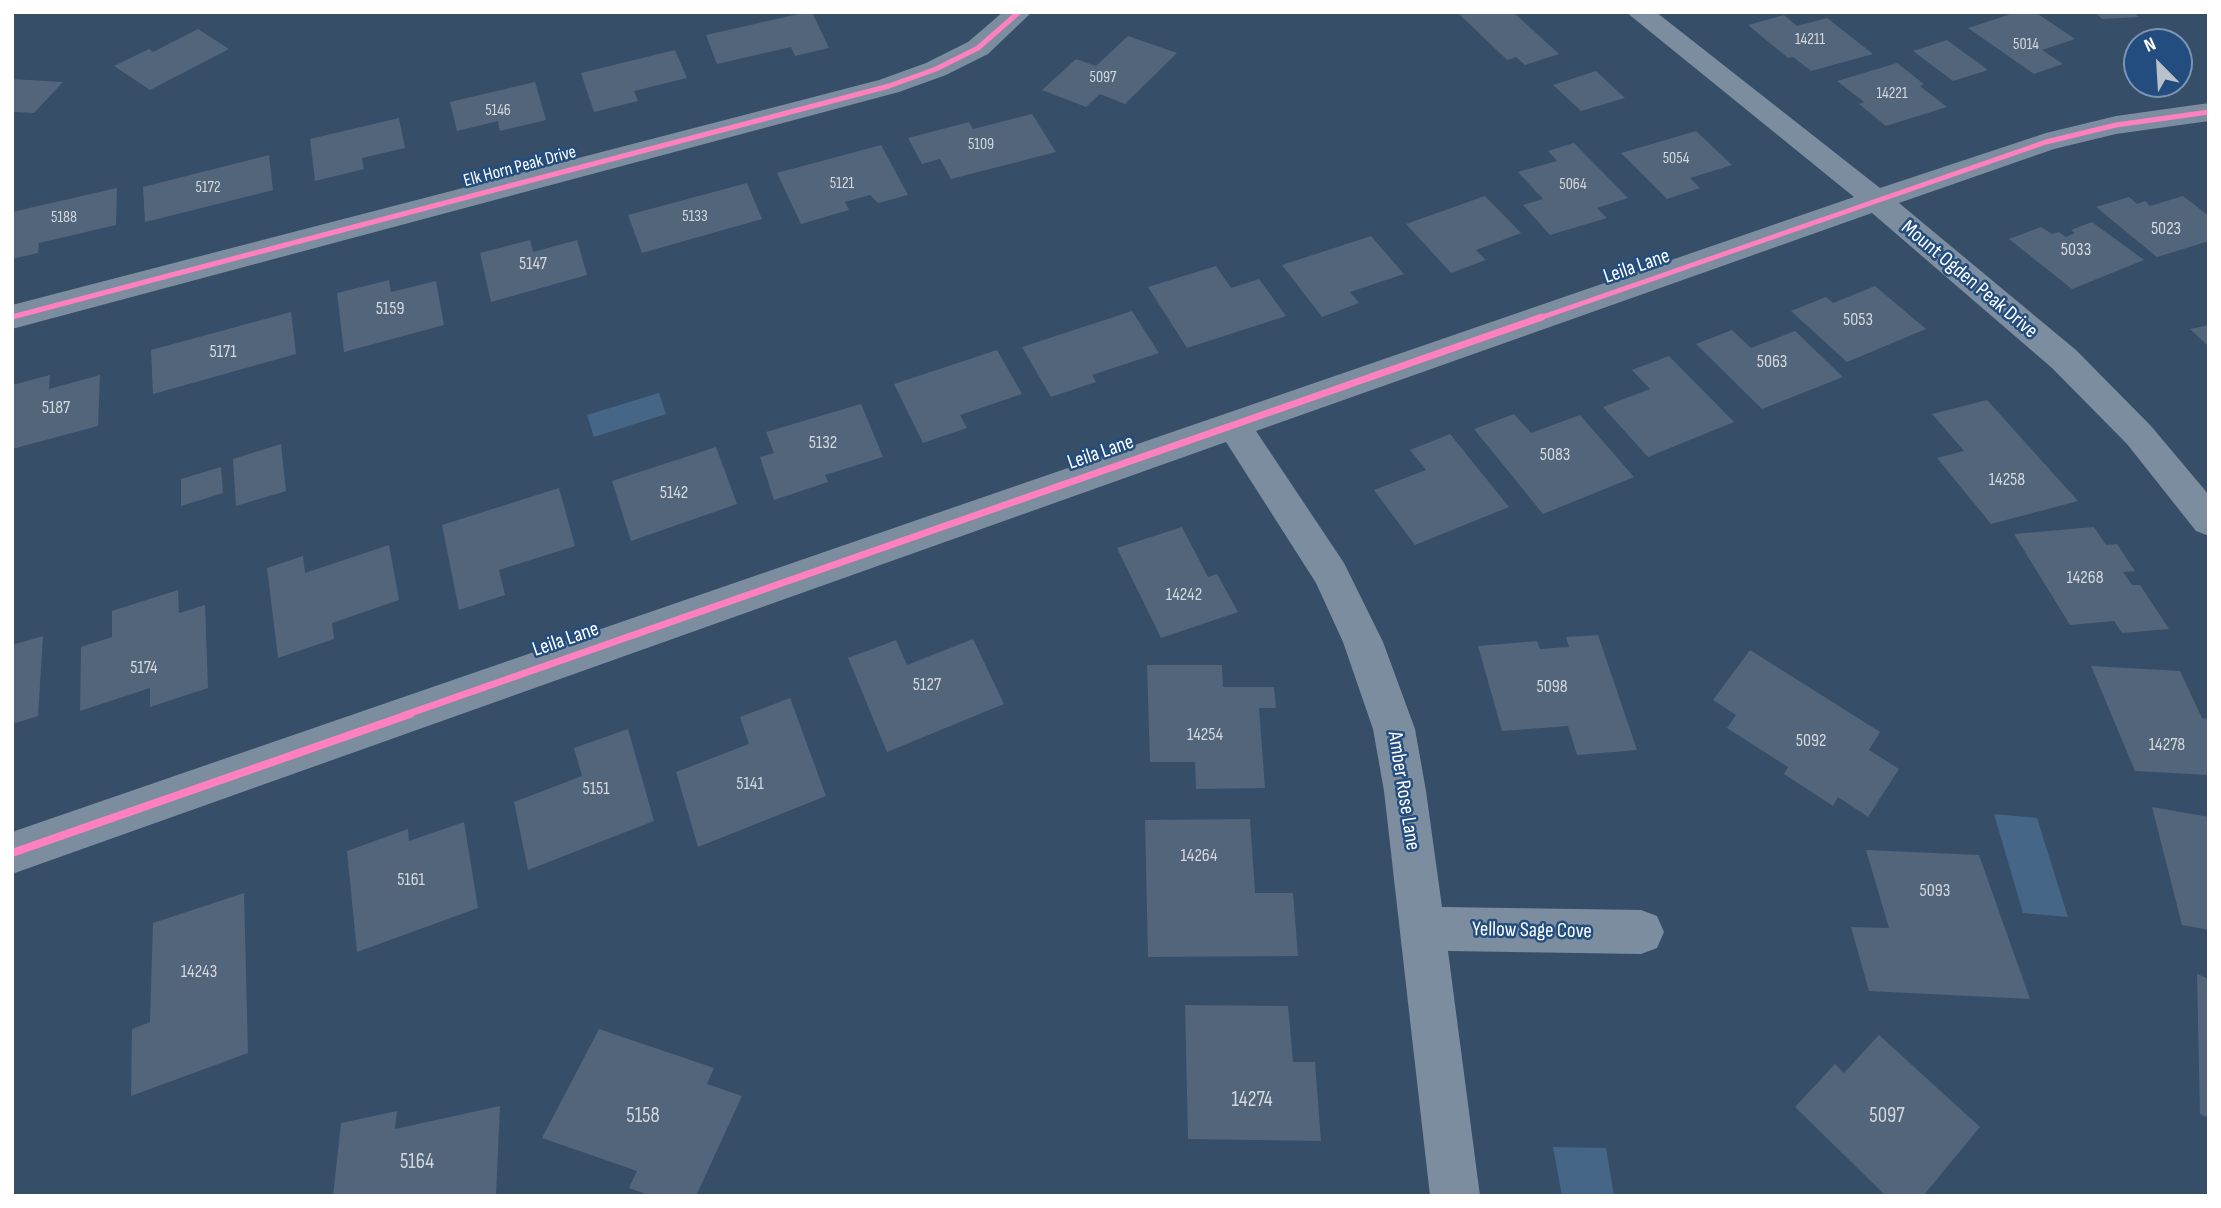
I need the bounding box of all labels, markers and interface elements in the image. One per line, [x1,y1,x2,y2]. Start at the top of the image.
north arrow [2123,28,2193,98]
house number: 14211 [1795,30,1825,50]
text: N [2141,33,2159,58]
house number: 5014 [2013,35,2039,55]
house number: 5097 [1089,68,1117,88]
house number: 14221 [1876,84,1908,104]
house number: 5146 [485,101,511,121]
house number: 5109 [968,135,994,155]
street label: Elk Horn Peak Drive [461,142,579,192]
house number: 5054 [1663,149,1689,169]
house number: 5121 [830,174,854,194]
house number: 5064 [1559,175,1587,195]
house number: 5172 [196,178,220,198]
house number: 5133 [682,207,708,227]
house number: 5188 [51,208,77,228]
street label: Mount Ogden Peak Drive [1896,216,2042,344]
house number: 5023 [2151,218,2181,240]
house number: 5033 [2061,239,2091,261]
street label: Leila Lane [1601,244,1673,290]
house number: 5147 [519,253,547,275]
house number: 5159 [376,298,404,320]
house number: 5053 [1843,309,1873,331]
house number: 5171 [209,341,237,363]
house number: 5063 [1757,351,1787,373]
house number: 5187 [42,397,70,419]
street label: Leila Lane [1065,430,1137,476]
house number: 5132 [809,432,837,454]
house number: 5083 [1540,444,1570,466]
house number: 14258 [1989,469,2025,491]
house number: 5142 [660,482,688,504]
house number: 14268 [2066,567,2104,589]
house number: 14242 [1166,584,1202,606]
street label: Leila Lane [530,617,602,663]
house number: 5174 [130,657,158,679]
house number: 5127 [913,674,941,696]
house number: 5098 [1536,676,1568,698]
house number: 14254 [1187,724,1223,746]
street label: Amber Rose Lane [1381,730,1425,852]
house number: 5092 [1796,730,1826,752]
house number: 14278 [2149,734,2185,756]
house number: 5141 [736,773,764,795]
house number: 5151 [582,778,610,800]
house number: 14264 [1180,845,1218,867]
house number: 5161 [397,869,425,891]
house number: 5093 [1920,880,1950,902]
street label: Yellow Sage Cove [1472,917,1592,945]
house number: 14243 [181,961,217,983]
house number: 14274 [1232,1088,1272,1114]
house number: 5158 [626,1104,660,1130]
house number: 5097 [1869,1104,1905,1130]
house number: 5164 [400,1150,434,1176]

